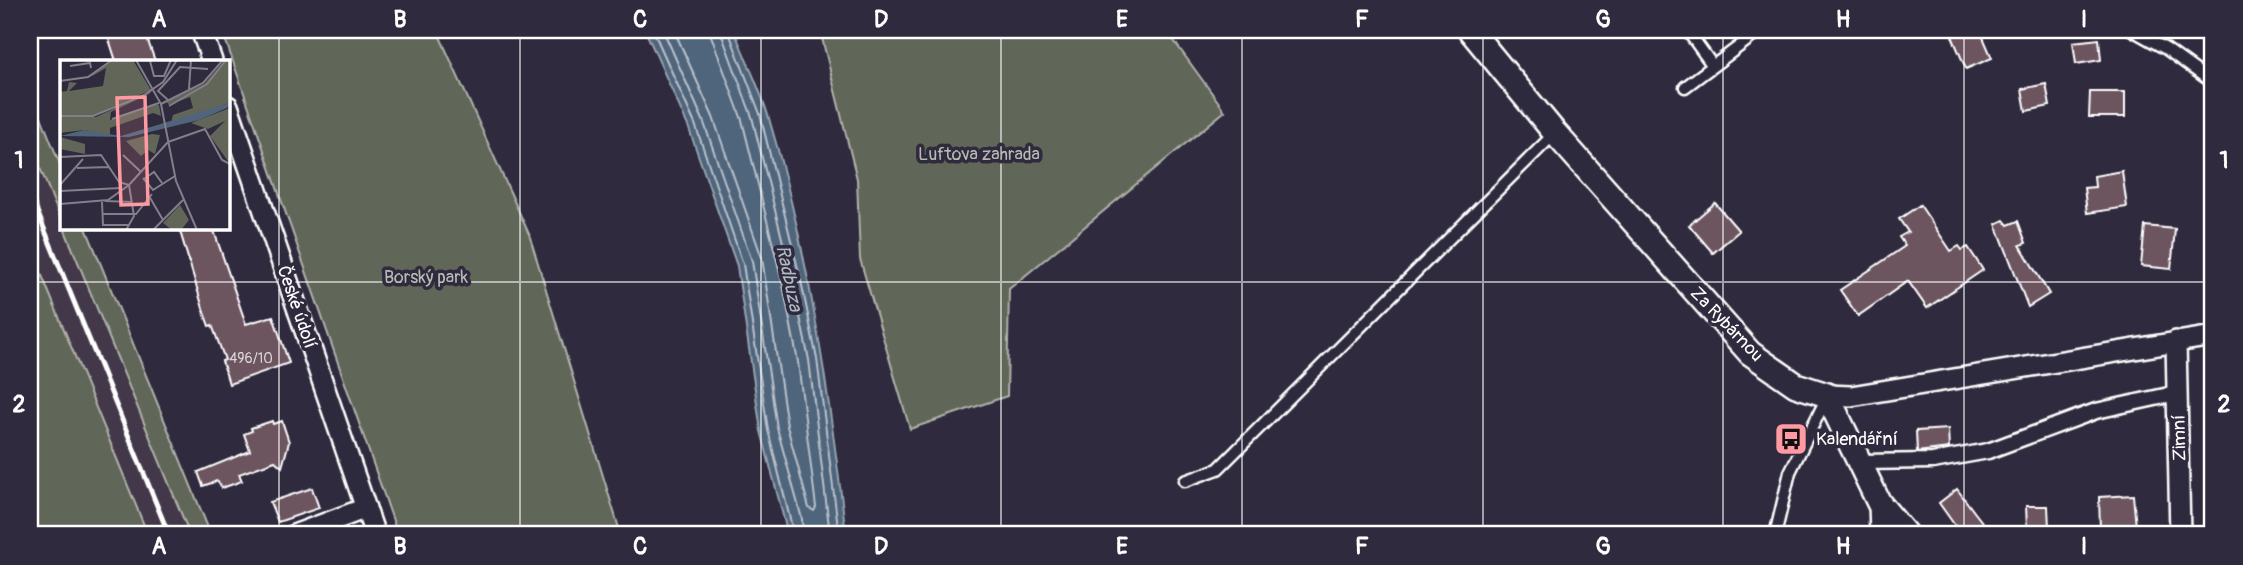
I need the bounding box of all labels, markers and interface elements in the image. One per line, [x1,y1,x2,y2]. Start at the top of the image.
text: A [152,5,167,34]
text: B [393,5,407,34]
text: C [633,5,647,34]
text: D [874,5,888,34]
text: E [1116,5,1128,34]
text: F [1355,5,1369,34]
text: G [1595,5,1611,34]
text: H [1836,5,1850,34]
text: I [2081,5,2087,34]
inset map [60,60,229,229]
park label: Luftova zahrada [918,143,1040,166]
text: 1 [15,146,24,175]
text: 1 [2220,146,2229,175]
water label: Radbuza [770,243,808,314]
street label: České údolí [272,263,321,352]
park label: Borský park [384,266,469,289]
street label: Za Rybárnou [1685,282,1768,367]
house number: 496/10 [229,350,273,367]
text: 2 [13,390,26,419]
text: 2 [2218,390,2231,419]
street label: Zimní [2168,415,2191,461]
bus stop icon: Kalendářní [1772,420,1810,458]
place label: Kalendářní [1816,428,1898,451]
text: A [152,532,167,561]
text: B [393,532,407,561]
text: C [633,532,647,561]
text: D [874,532,888,561]
text: E [1116,532,1128,561]
text: F [1355,532,1369,561]
text: G [1595,532,1611,561]
text: H [1836,532,1850,561]
text: I [2081,532,2087,561]

